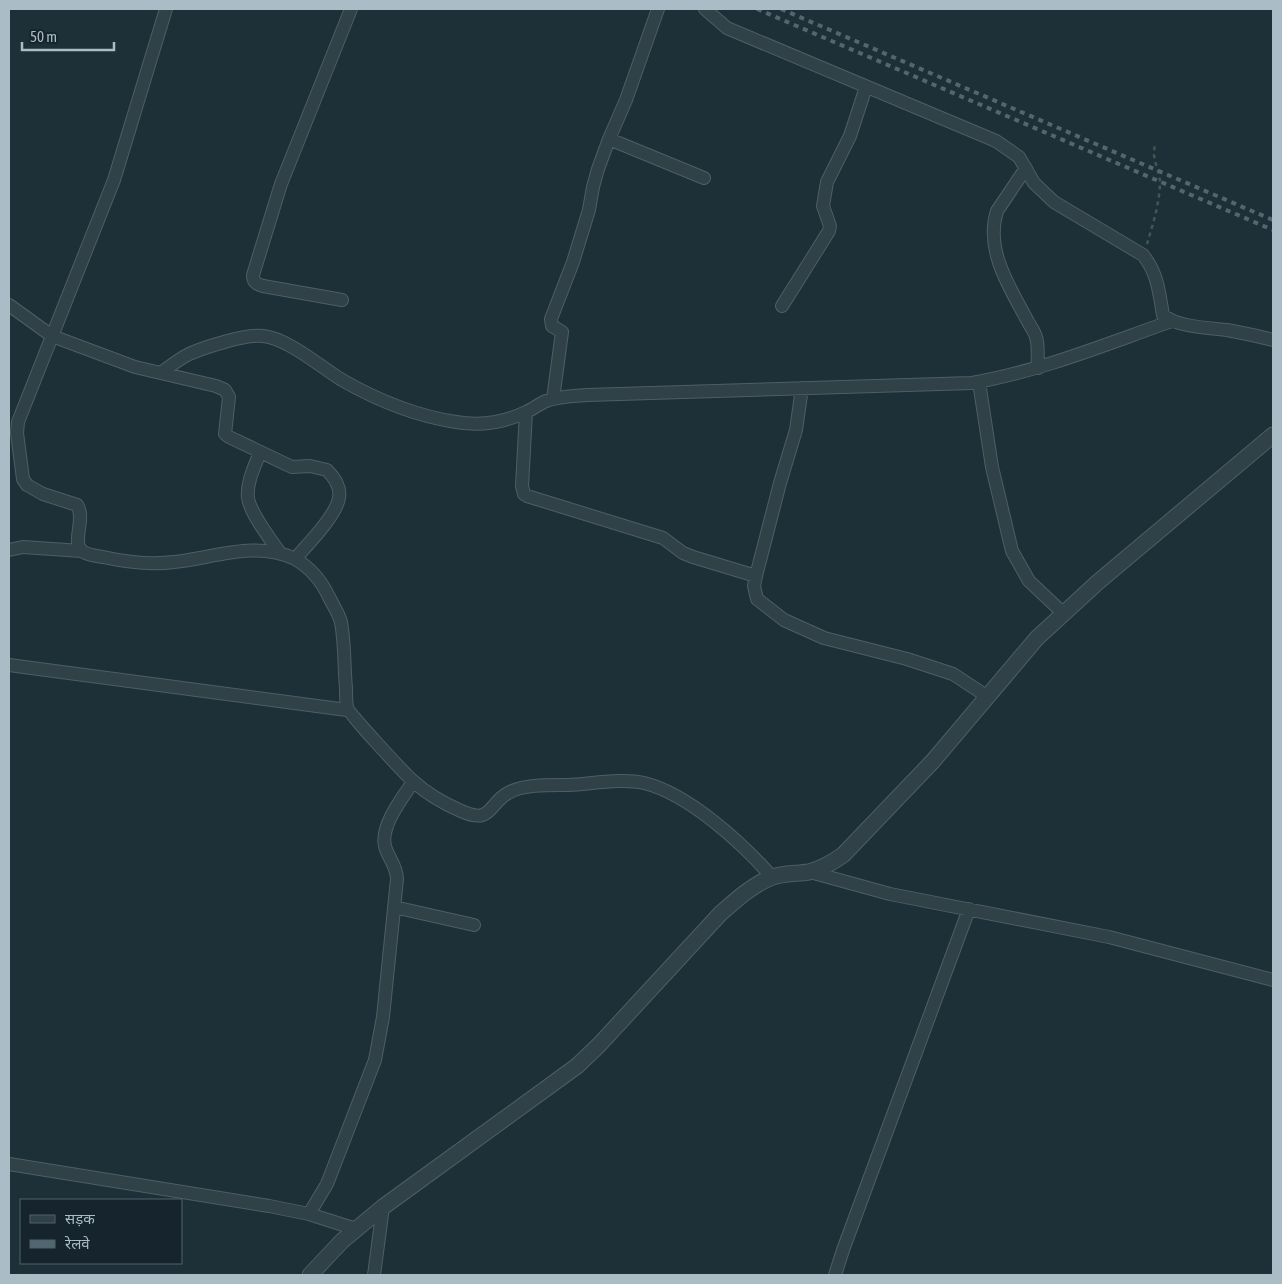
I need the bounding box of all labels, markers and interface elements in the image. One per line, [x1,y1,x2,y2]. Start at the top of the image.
scale bar [22,20,115,52]
text: 50 m [30,28,57,45]
legend [20,1199,182,1264]
text: सड़क [65,1210,95,1227]
text: रेलवे [64,1235,90,1252]

